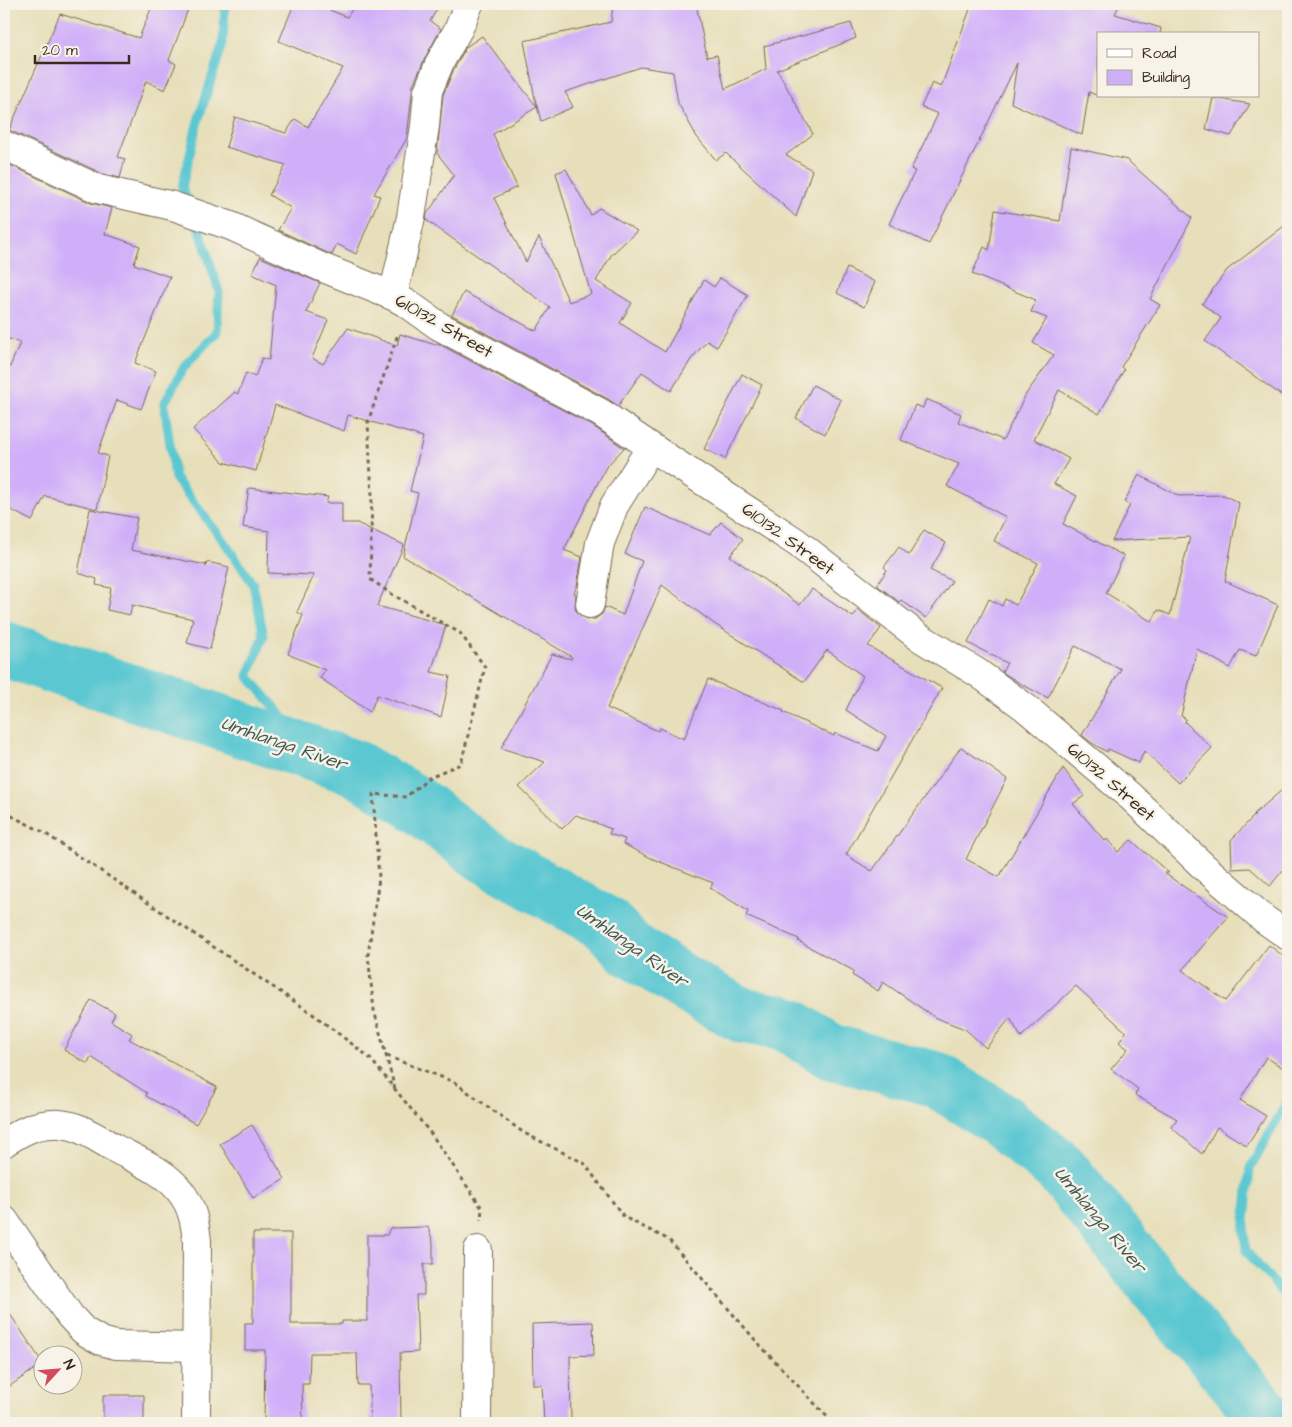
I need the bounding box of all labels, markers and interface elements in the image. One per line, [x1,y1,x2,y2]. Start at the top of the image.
scale bar [35,32,129,64]
legend [1097,32,1260,98]
text: 20 m [42,40,78,61]
text: Road [1142,43,1177,64]
text: Building [1142,67,1190,89]
street label: 610132 Street [390,288,498,365]
street label: 610132 Street [736,497,840,582]
water label: Umhlanga River [218,710,353,779]
street label: 610132 Street [1061,737,1161,828]
water label: Umhlanga River [571,897,696,996]
water label: Umhlanga River [1048,1161,1154,1281]
north arrow [32,1344,82,1394]
text: N [58,1356,80,1373]

